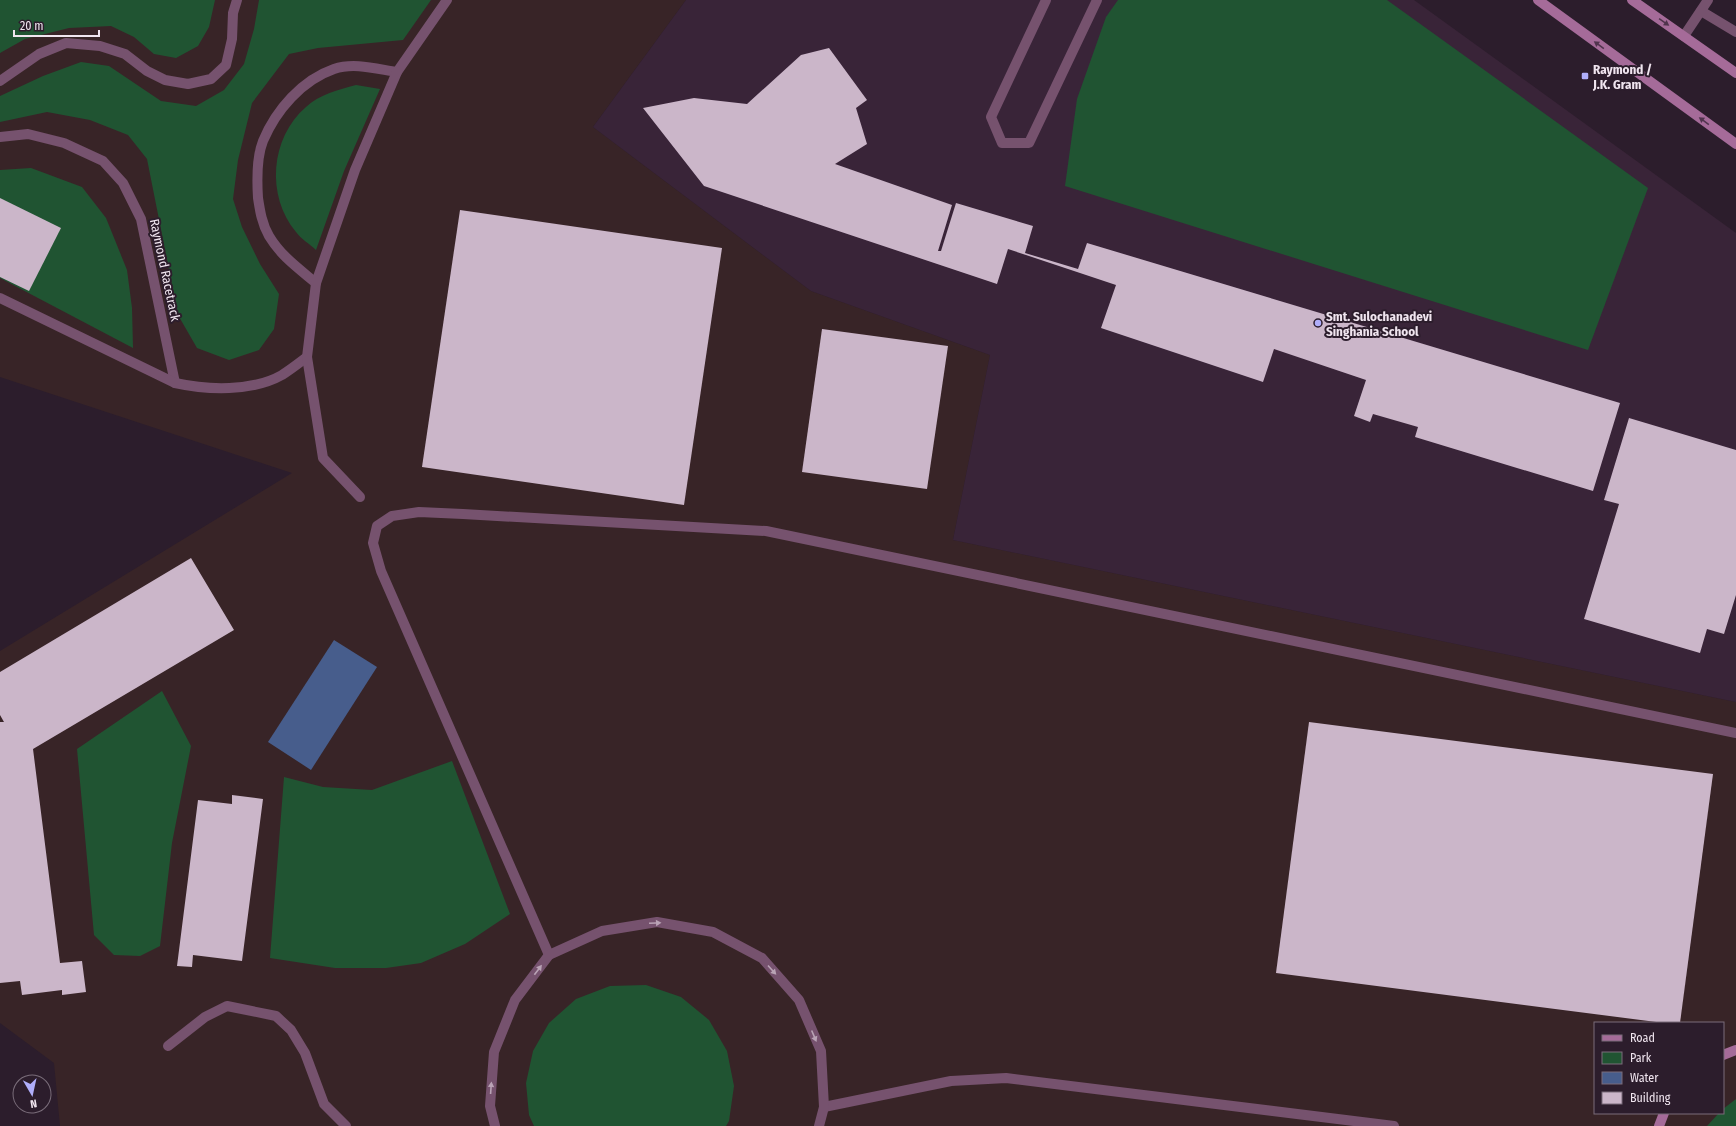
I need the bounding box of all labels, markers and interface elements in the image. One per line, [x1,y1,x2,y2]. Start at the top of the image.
scale bar [14,12,99,38]
one-way arrow [1659,18,1669,26]
text: 20 m [20,19,44,33]
one-way arrow [1594,41,1605,49]
place label: Raymond / J.K. Gram [1592,62,1652,92]
marker: Raymond / J.K. Gram [1580,71,1590,81]
one-way arrow [1699,117,1710,125]
street label: Raymond Racetrack [147,218,183,323]
place label: Smt. Sulochanadevi Singhania School [1326,309,1432,339]
marker: Smt. Sulochanadevi Singhania School [1313,318,1323,328]
one-way arrow [649,920,661,927]
one-way arrow [534,964,542,975]
one-way arrow [768,965,777,975]
legend [1594,1022,1724,1114]
one-way arrow [812,1031,818,1043]
text: Road [1630,1031,1655,1045]
text: Park [1630,1051,1652,1065]
text: Water [1630,1071,1659,1085]
north arrow [12,1074,52,1114]
one-way arrow [488,1082,495,1094]
text: Building [1630,1091,1671,1105]
text: N [29,1096,38,1110]

